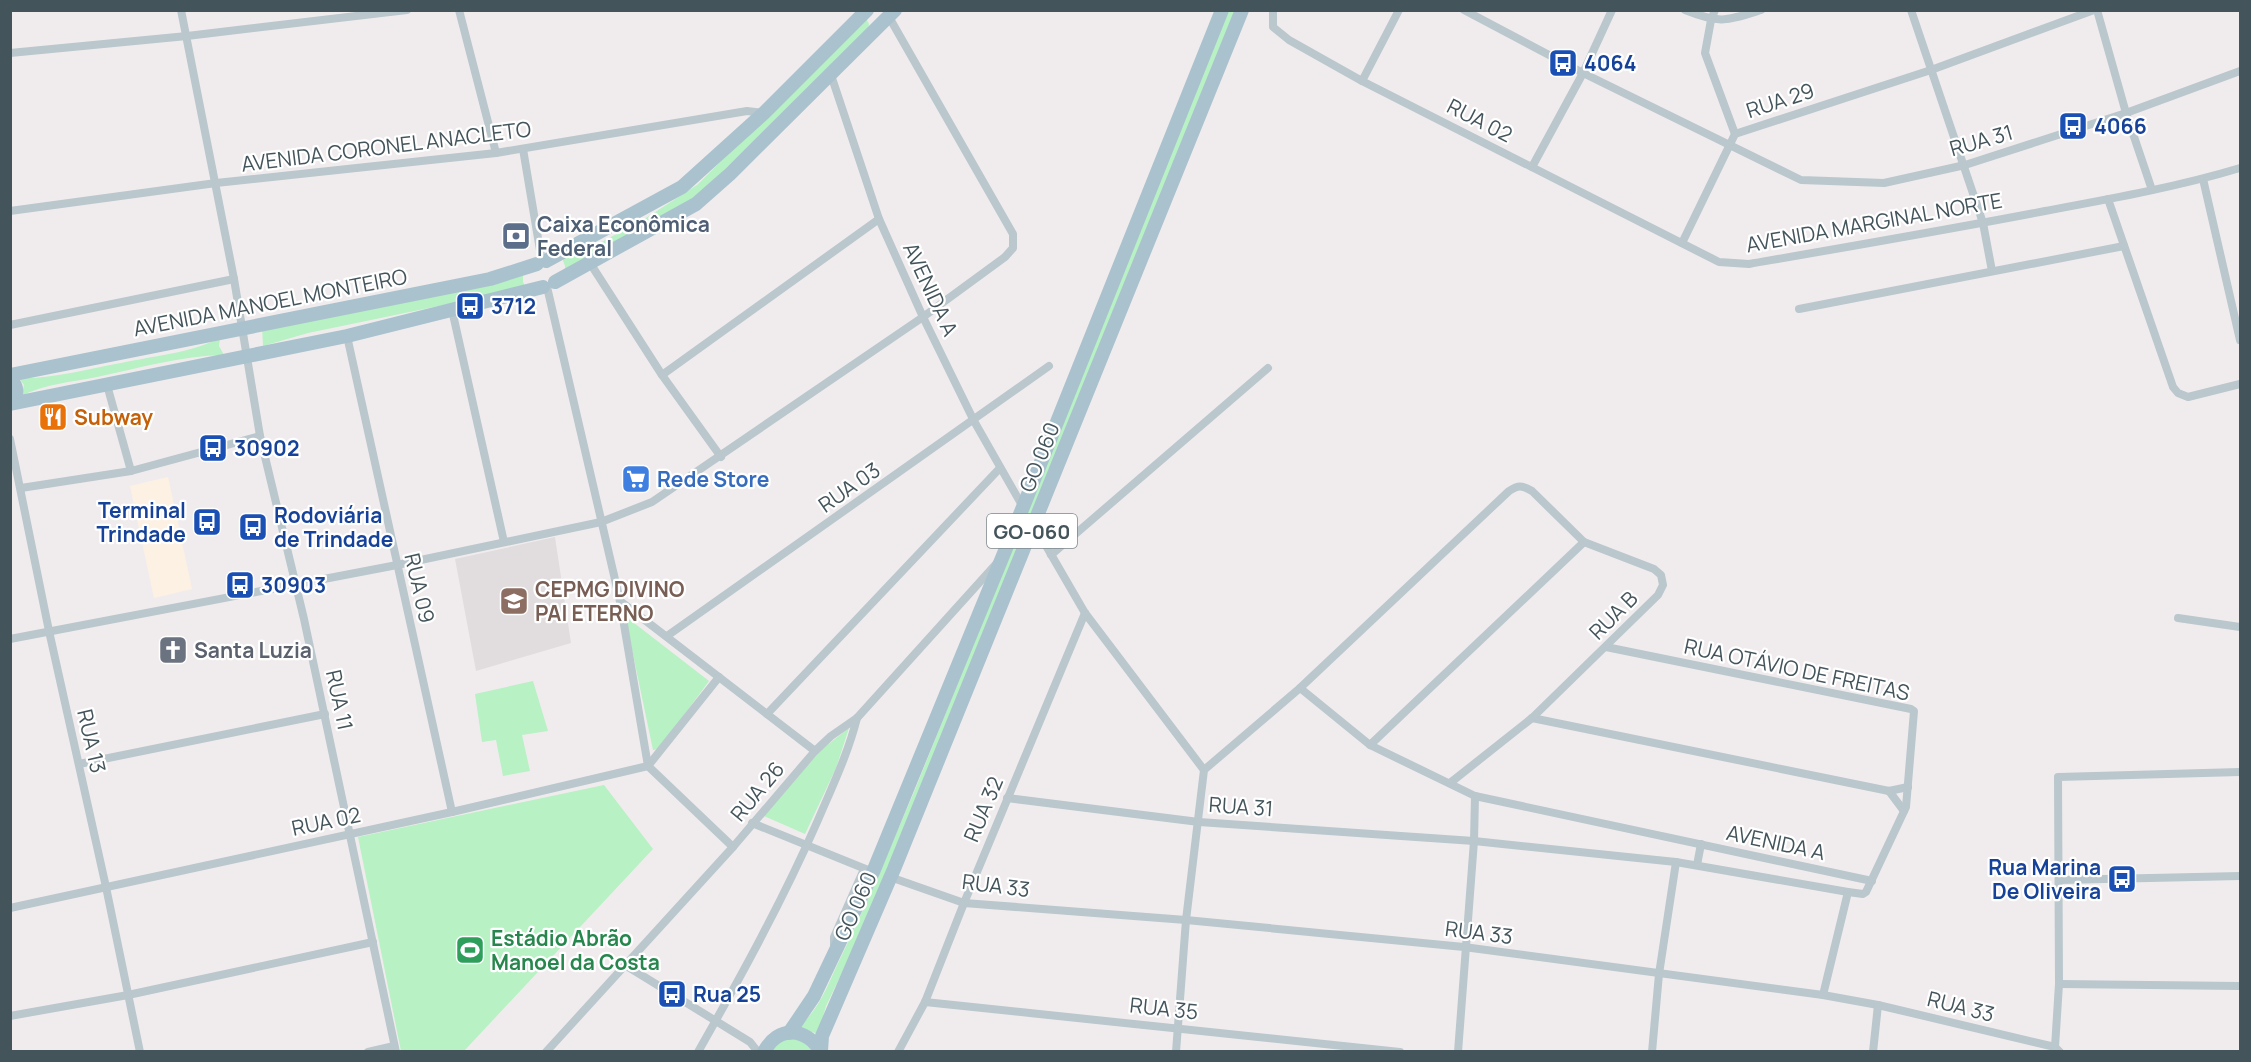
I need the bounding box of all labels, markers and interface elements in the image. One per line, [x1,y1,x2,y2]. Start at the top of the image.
bus stop icon: 4064 [1547,47,1579,79]
place label: 4064 [1584,49,1636,77]
street label: RUA 29 [1742,76,1818,124]
street label: RUA 02 [1443,92,1517,148]
bus stop icon: 4066 [2057,110,2089,142]
place label: 4066 [2094,112,2147,140]
street label: AVENIDA CORONEL ANACLETO [239,114,533,178]
street label: RUA 31 [1946,118,2016,162]
street label: AVENIDA MARGINAL NORTE [1744,186,2004,258]
place label: Caixa Econômica Federal [537,210,710,262]
bank icon: Caixa Econômica Federal [500,220,532,252]
street label: AVENIDA A [897,238,965,340]
street label: AVENIDA MANOEL MONTEIRO [131,262,409,342]
bus stop icon: 3712 [454,290,486,322]
place label: 3712 [491,292,536,320]
restaurant icon: Subway [37,401,69,433]
place label: Subway [74,403,153,431]
street label: GO 060 [1012,418,1066,496]
bus stop icon: 30902 [197,432,229,464]
place label: 30902 [234,434,299,462]
street label: RUA 03 [813,456,885,518]
supermarket icon: Rede Store [620,463,652,495]
place label: Rede Store [657,465,769,493]
place label: Terminal Trindade [96,496,186,548]
place label: Rodoviária de Trindade [274,501,393,553]
bus stop icon: Terminal Trindade [191,506,223,538]
bus stop icon: Rodoviária de Trindade [237,511,269,543]
road number: GO-060 [987,514,1077,548]
street label: RUA 09 [398,550,442,626]
bus stop icon: 30903 [224,569,256,601]
place label: 30903 [261,571,326,599]
place label: CEPMG DIVINO PAI ETERNO [535,575,685,627]
school or university icon: CEPMG DIVINO PAI ETERNO [498,585,530,617]
street label: RUA B [1583,585,1643,645]
street label: RUA OTÁVIO DE FREITAS [1682,631,1912,707]
church icon: Santa Luzia [157,634,189,666]
place label: Santa Luzia [194,636,312,664]
street label: RUA 11 [320,667,360,733]
street label: RUA 13 [71,706,113,776]
street label: RUA 26 [724,755,790,827]
street label: RUA 32 [957,772,1009,846]
street label: RUA 31 [1208,790,1274,822]
street label: RUA 02 [289,800,363,842]
street label: AVENIDA A [1724,818,1828,866]
place label: Rua Marina De Oliveira [1988,853,2101,905]
bus stop icon: Rua Marina De Oliveira [2106,863,2138,895]
street label: GO 060 [827,867,883,945]
street label: RUA 33 [961,867,1031,903]
street label: RUA 33 [1444,914,1514,950]
place label: Estádio Abrão Manoel da Costa [491,924,660,976]
sports icon: Estádio Abrão Manoel da Costa [454,934,486,966]
bus stop icon: Rua 25 [656,978,688,1010]
place label: Rua 25 [693,980,761,1008]
street label: RUA 33 [1925,984,1997,1028]
street label: RUA 35 [1128,990,1200,1026]

